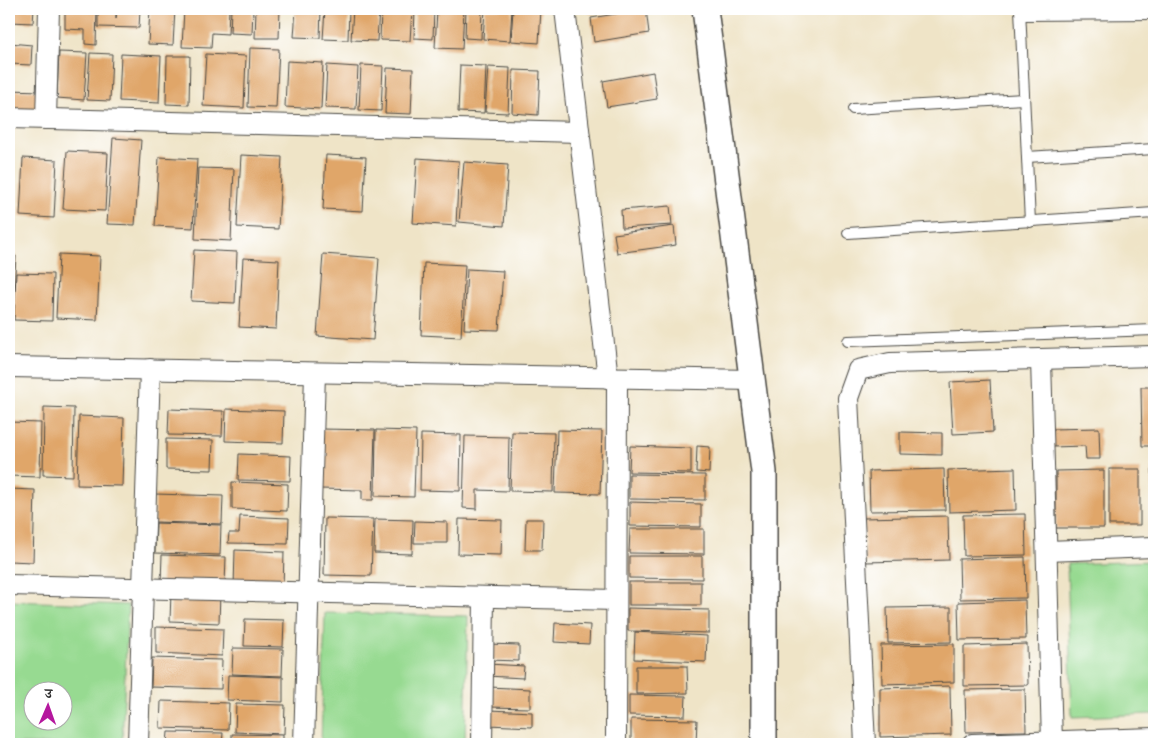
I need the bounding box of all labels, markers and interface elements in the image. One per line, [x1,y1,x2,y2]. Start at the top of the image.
north arrow [22,680,72,730]
text: उ [44,683,53,703]

